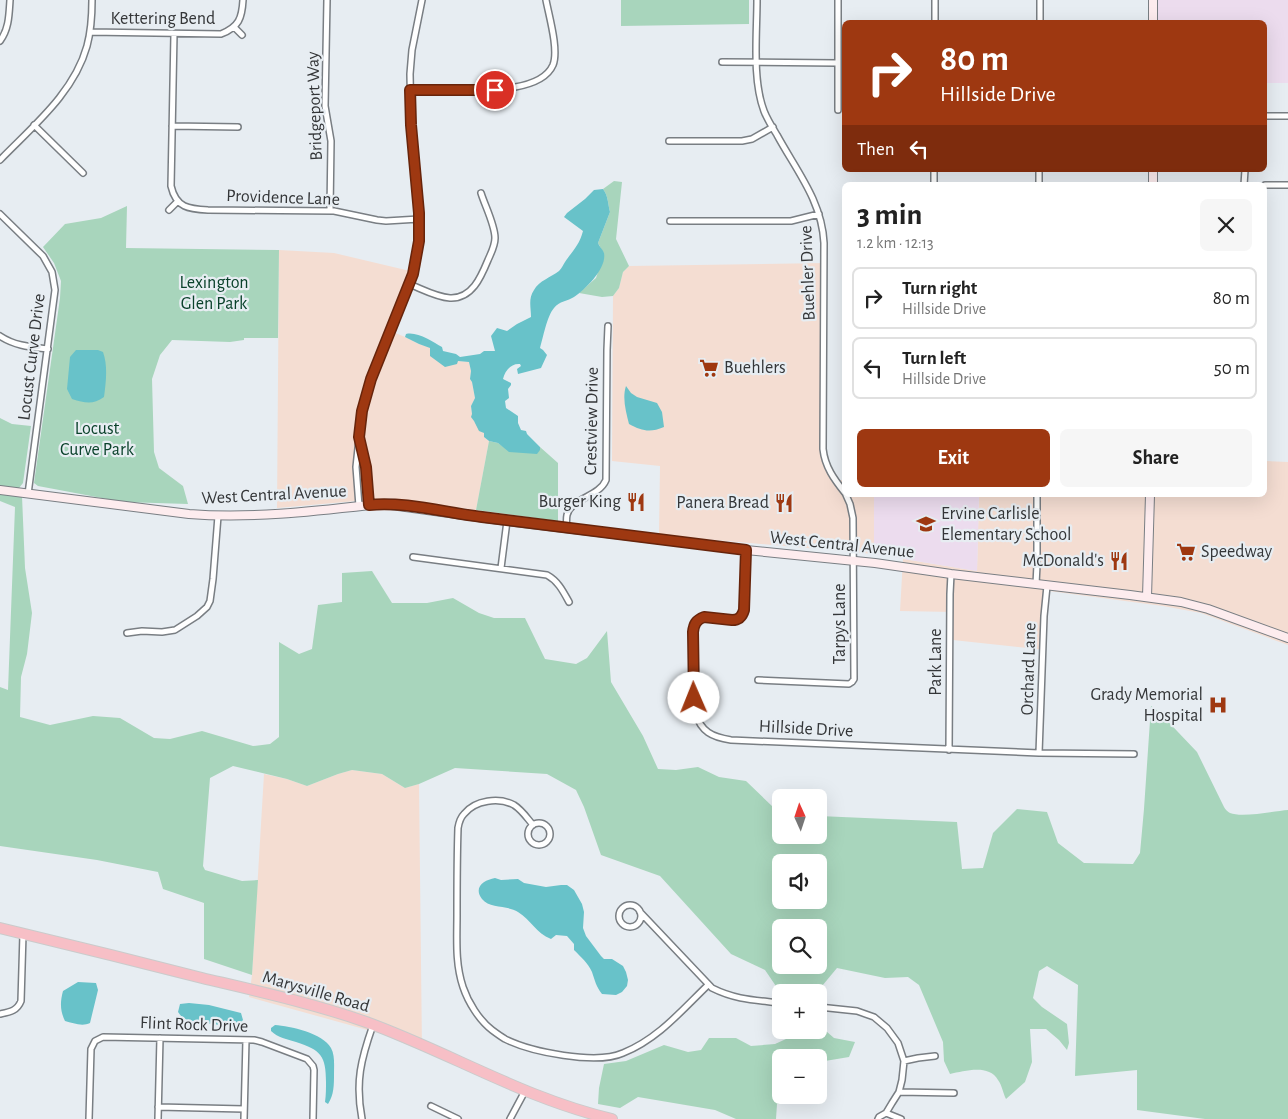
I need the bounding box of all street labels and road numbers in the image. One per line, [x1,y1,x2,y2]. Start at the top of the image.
street label: Kettering Bend [111,10,215,28]
street label: Bridgeport Way [304,51,326,161]
street label: Providence Lane [226,187,340,209]
street label: Buehler Drive [797,225,819,321]
street label: Locust Curve Drive [15,292,49,422]
street label: Crestview Drive [582,367,602,475]
street label: West Central Avenue [201,482,347,508]
street label: West Central Avenue [769,528,915,562]
street label: Tarpys Lane [831,583,849,665]
street label: Orchard Lane [1018,622,1040,716]
street label: Park Lane [927,628,945,696]
street label: Hillside Drive [758,718,854,740]
street label: Marysville Road [260,968,372,1016]
street label: Flint Rock Drive [140,1014,248,1036]

